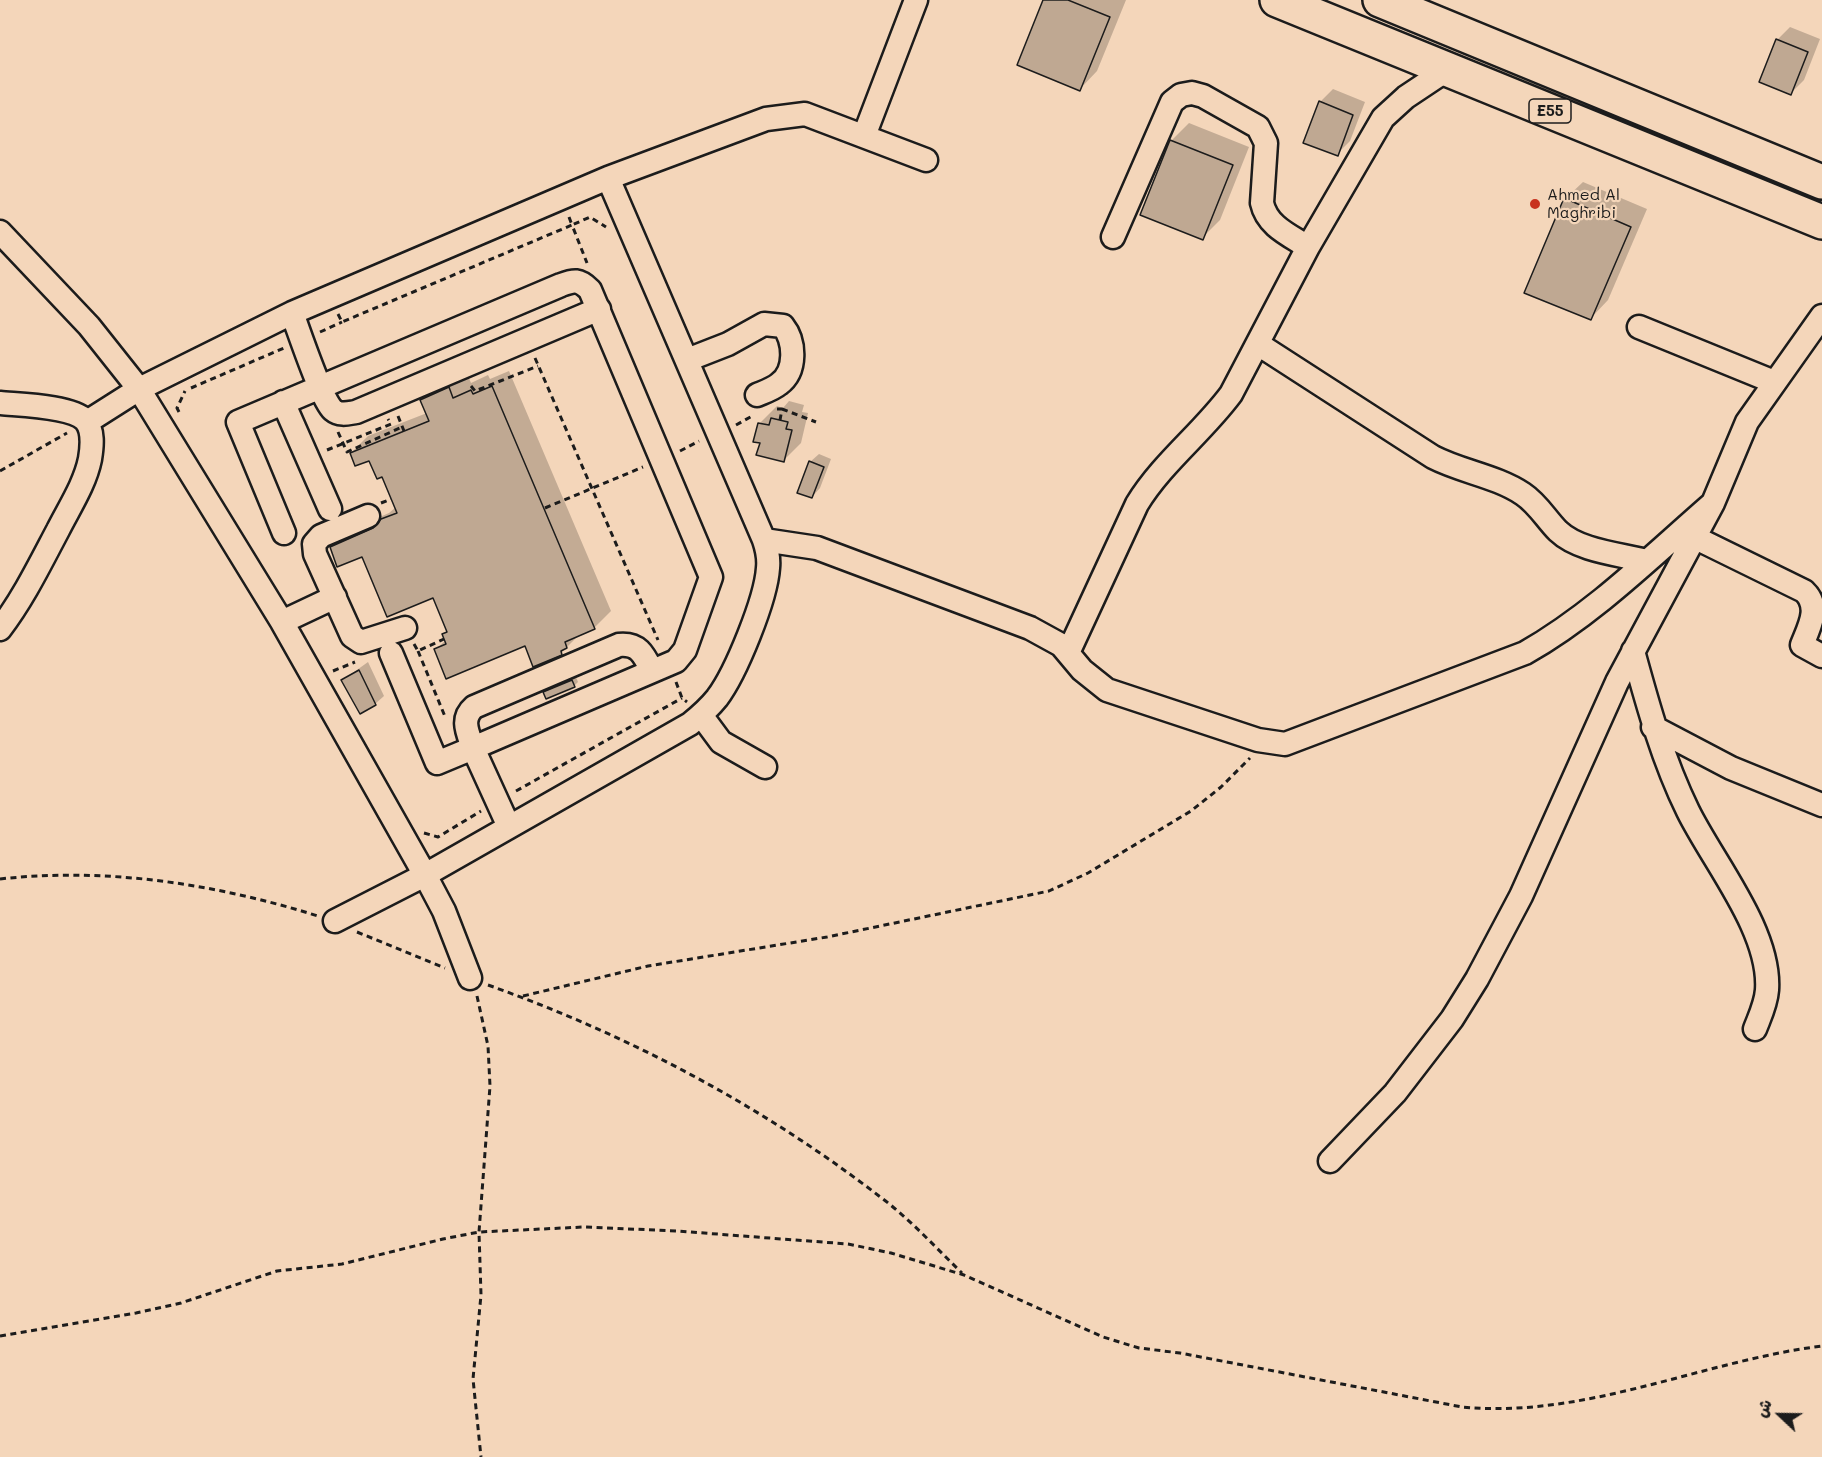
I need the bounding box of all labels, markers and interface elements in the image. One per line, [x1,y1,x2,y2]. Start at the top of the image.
road number: E55 [1529,99,1571,123]
place label: Ahmed Al Maghribi [1547,185,1620,223]
marker: Ahmed Al Maghribi [1528,197,1542,211]
north arrow [1750,1385,1810,1445]
text: ش [1750,1396,1776,1420]

